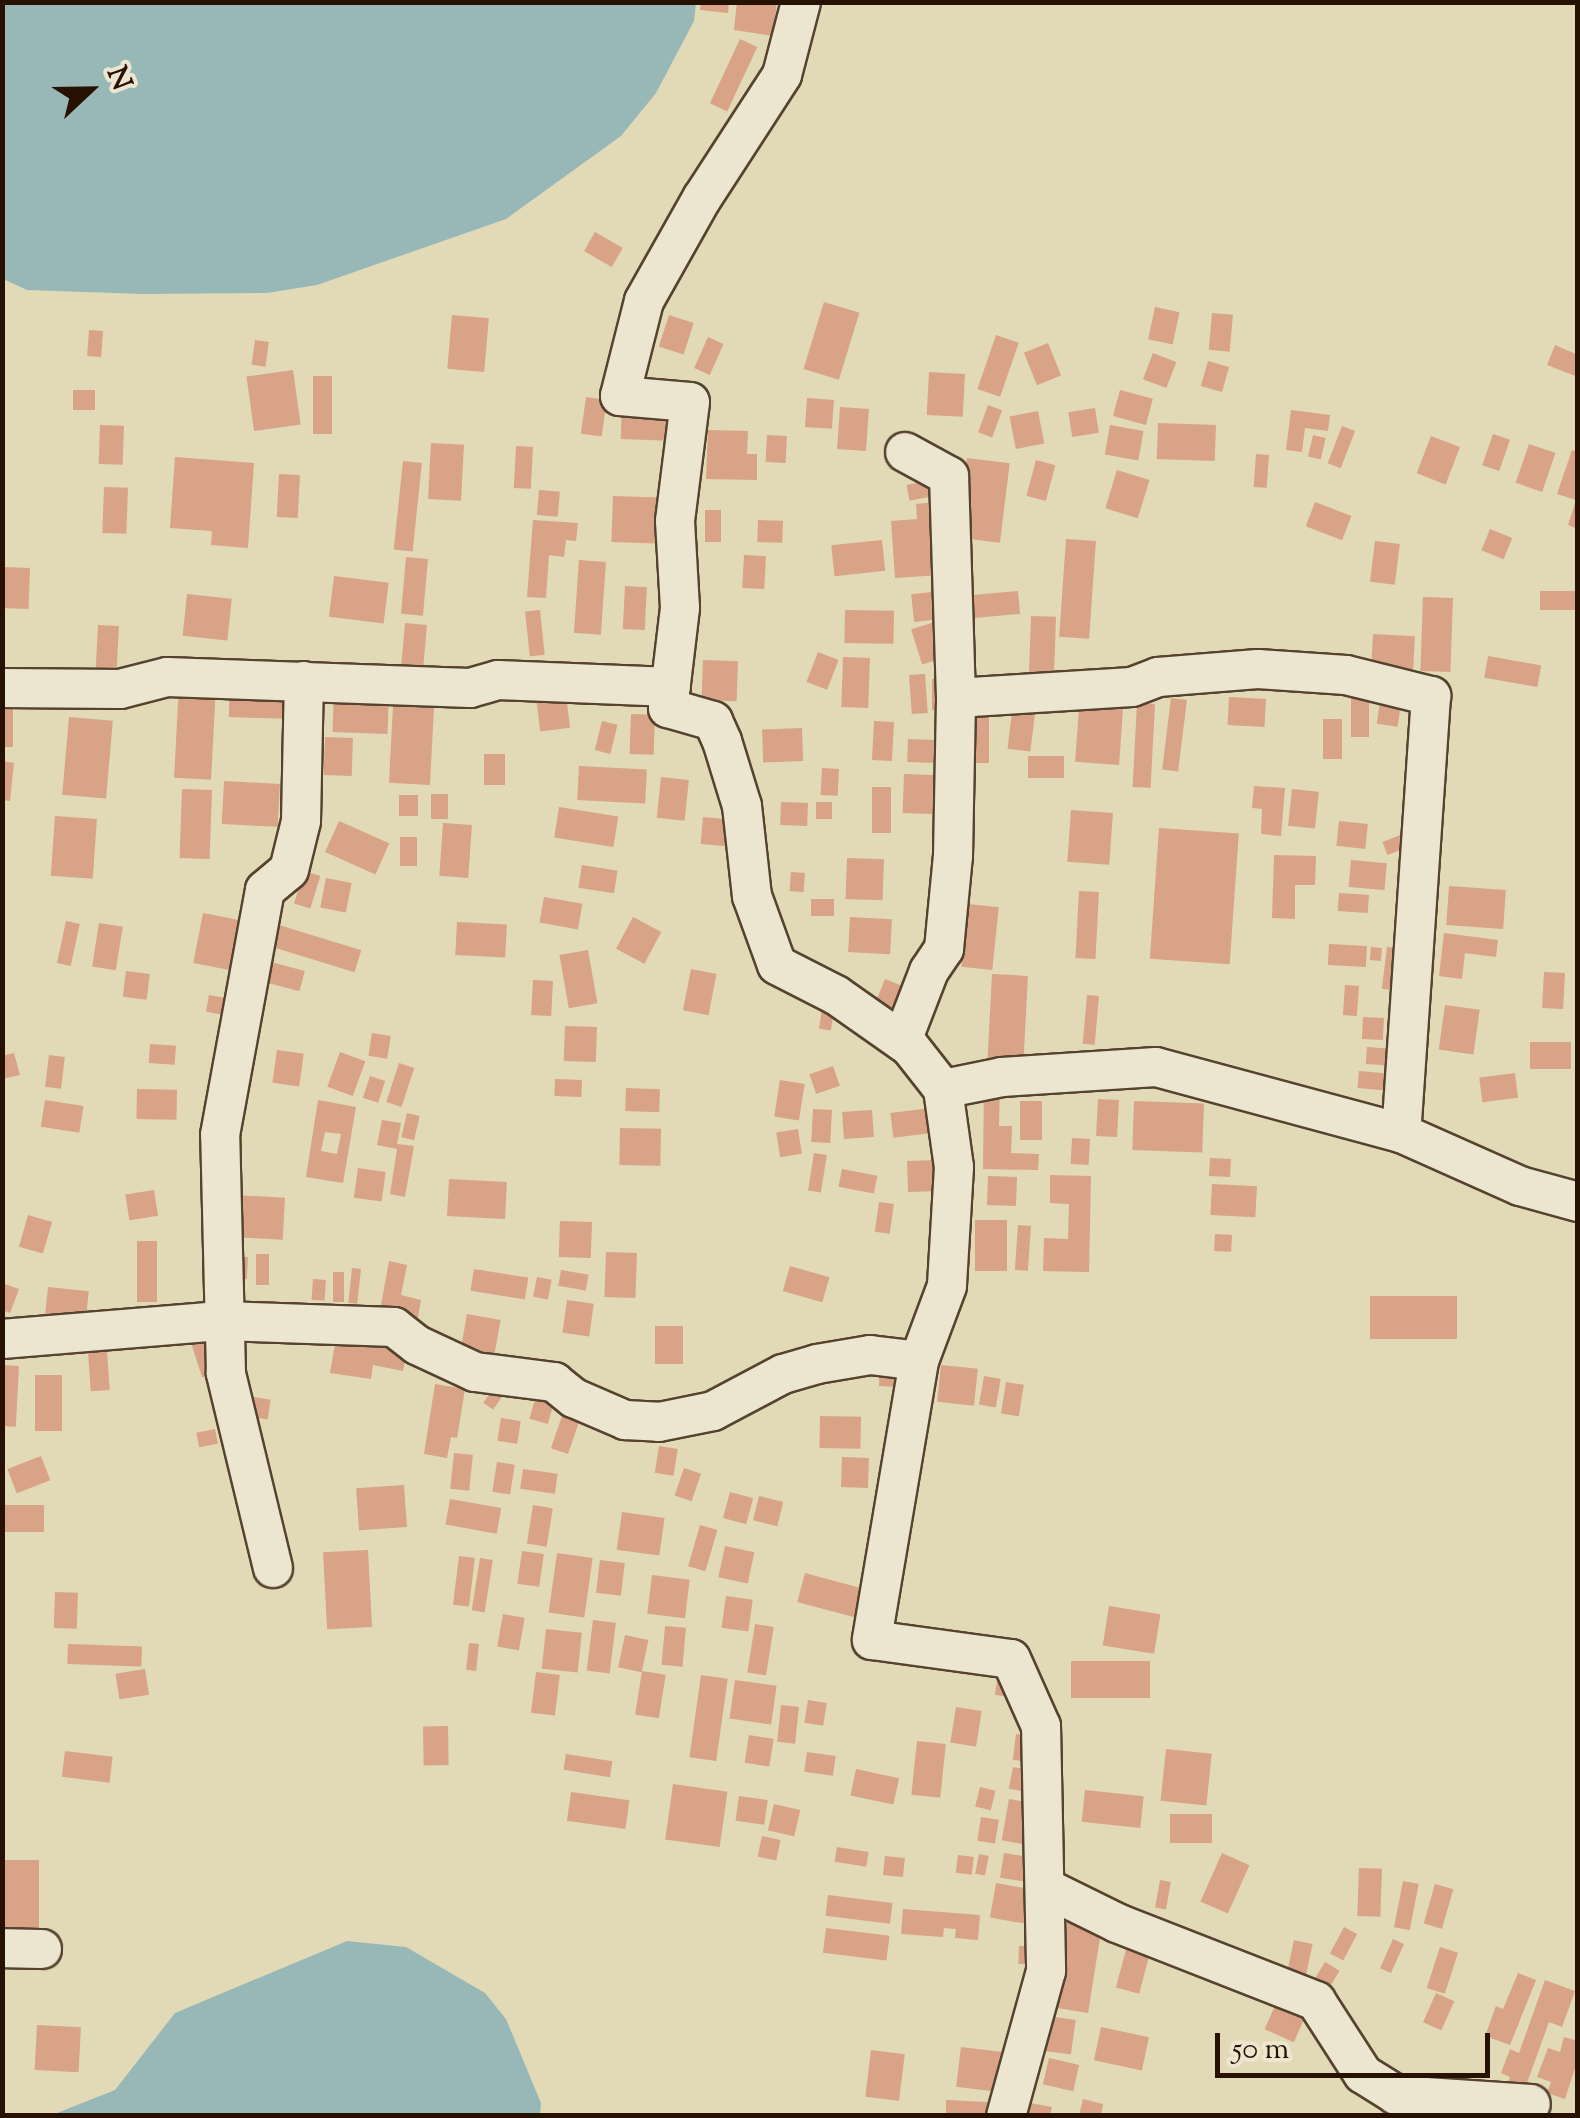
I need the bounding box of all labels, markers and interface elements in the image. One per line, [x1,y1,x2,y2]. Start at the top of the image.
north arrow [40,40,140,140]
text: N [95,61,141,97]
scale bar [1220,2013,1495,2075]
text: 50 m [1232,2029,1289,2072]

